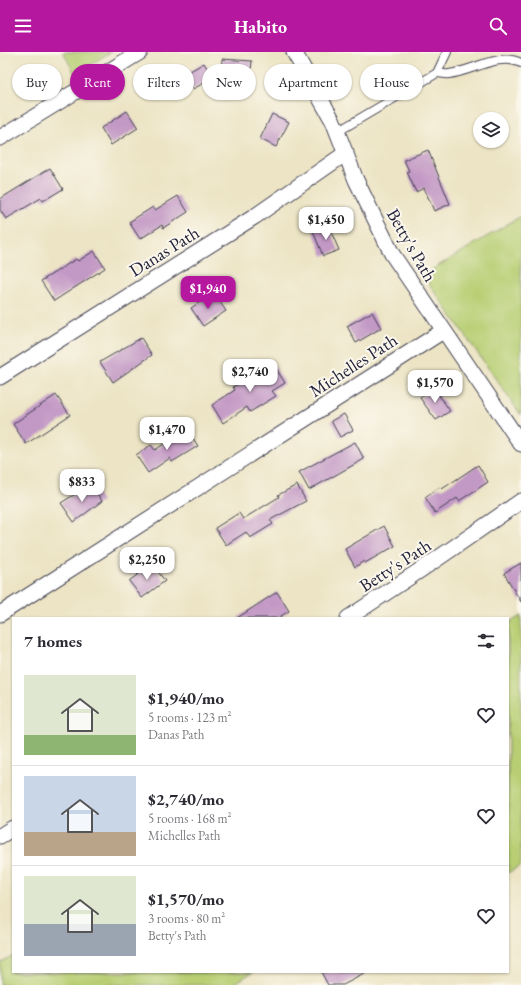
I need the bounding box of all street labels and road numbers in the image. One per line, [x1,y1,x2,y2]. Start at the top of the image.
street label: Betty's Path [382,204,442,286]
street label: Danas Path [125,221,203,281]
street label: Michelles Path [305,328,401,402]
street label: Betty's Path [355,533,435,597]

